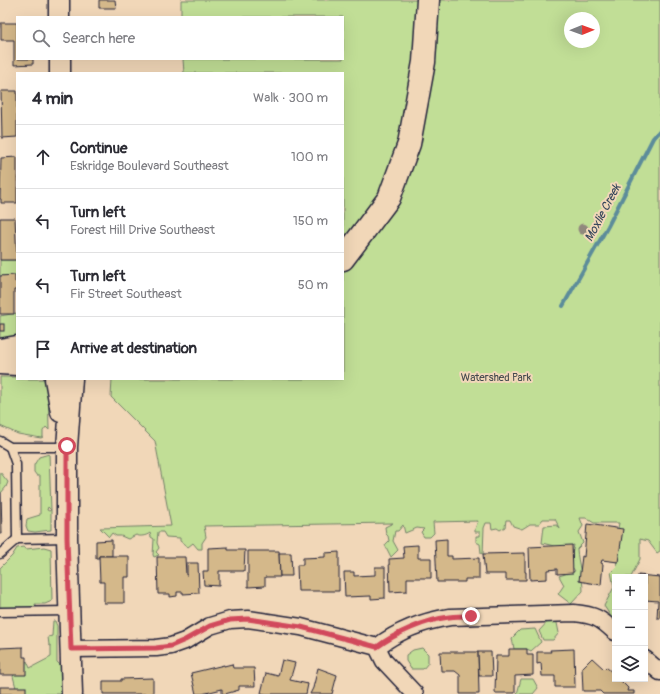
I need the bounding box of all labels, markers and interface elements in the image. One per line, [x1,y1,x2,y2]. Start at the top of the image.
north arrow [564,12,600,48]
search box [16,16,344,60]
icon: search [30,27,52,49]
text: Search here [62,29,135,48]
text: 4 min [32,88,73,109]
text: Walk · 300 m [253,90,328,106]
text: Continue [70,139,128,158]
icon: ahead [32,146,54,168]
text: 100 m [291,149,328,165]
text: Eskridge Boulevard Southeast [70,158,229,174]
water label: Moxlie Creek [582,181,625,244]
text: Turn left [70,203,126,222]
icon: left [32,210,54,232]
text: 150 m [293,213,328,229]
text: Forest Hill Drive Southeast [70,222,215,238]
text: Turn left [70,267,126,286]
icon: left [32,274,54,296]
text: 50 m [298,277,328,293]
text: Fir Street Southeast [70,286,182,302]
icon: arrive [32,338,54,360]
text: Arrive at destination [70,339,197,358]
park label: Watershed Park [461,371,532,384]
route start [58,437,76,455]
map controls [612,574,648,682]
button: + [612,574,648,610]
route end [462,607,480,625]
button: − [612,610,648,646]
button: layers [612,646,648,682]

